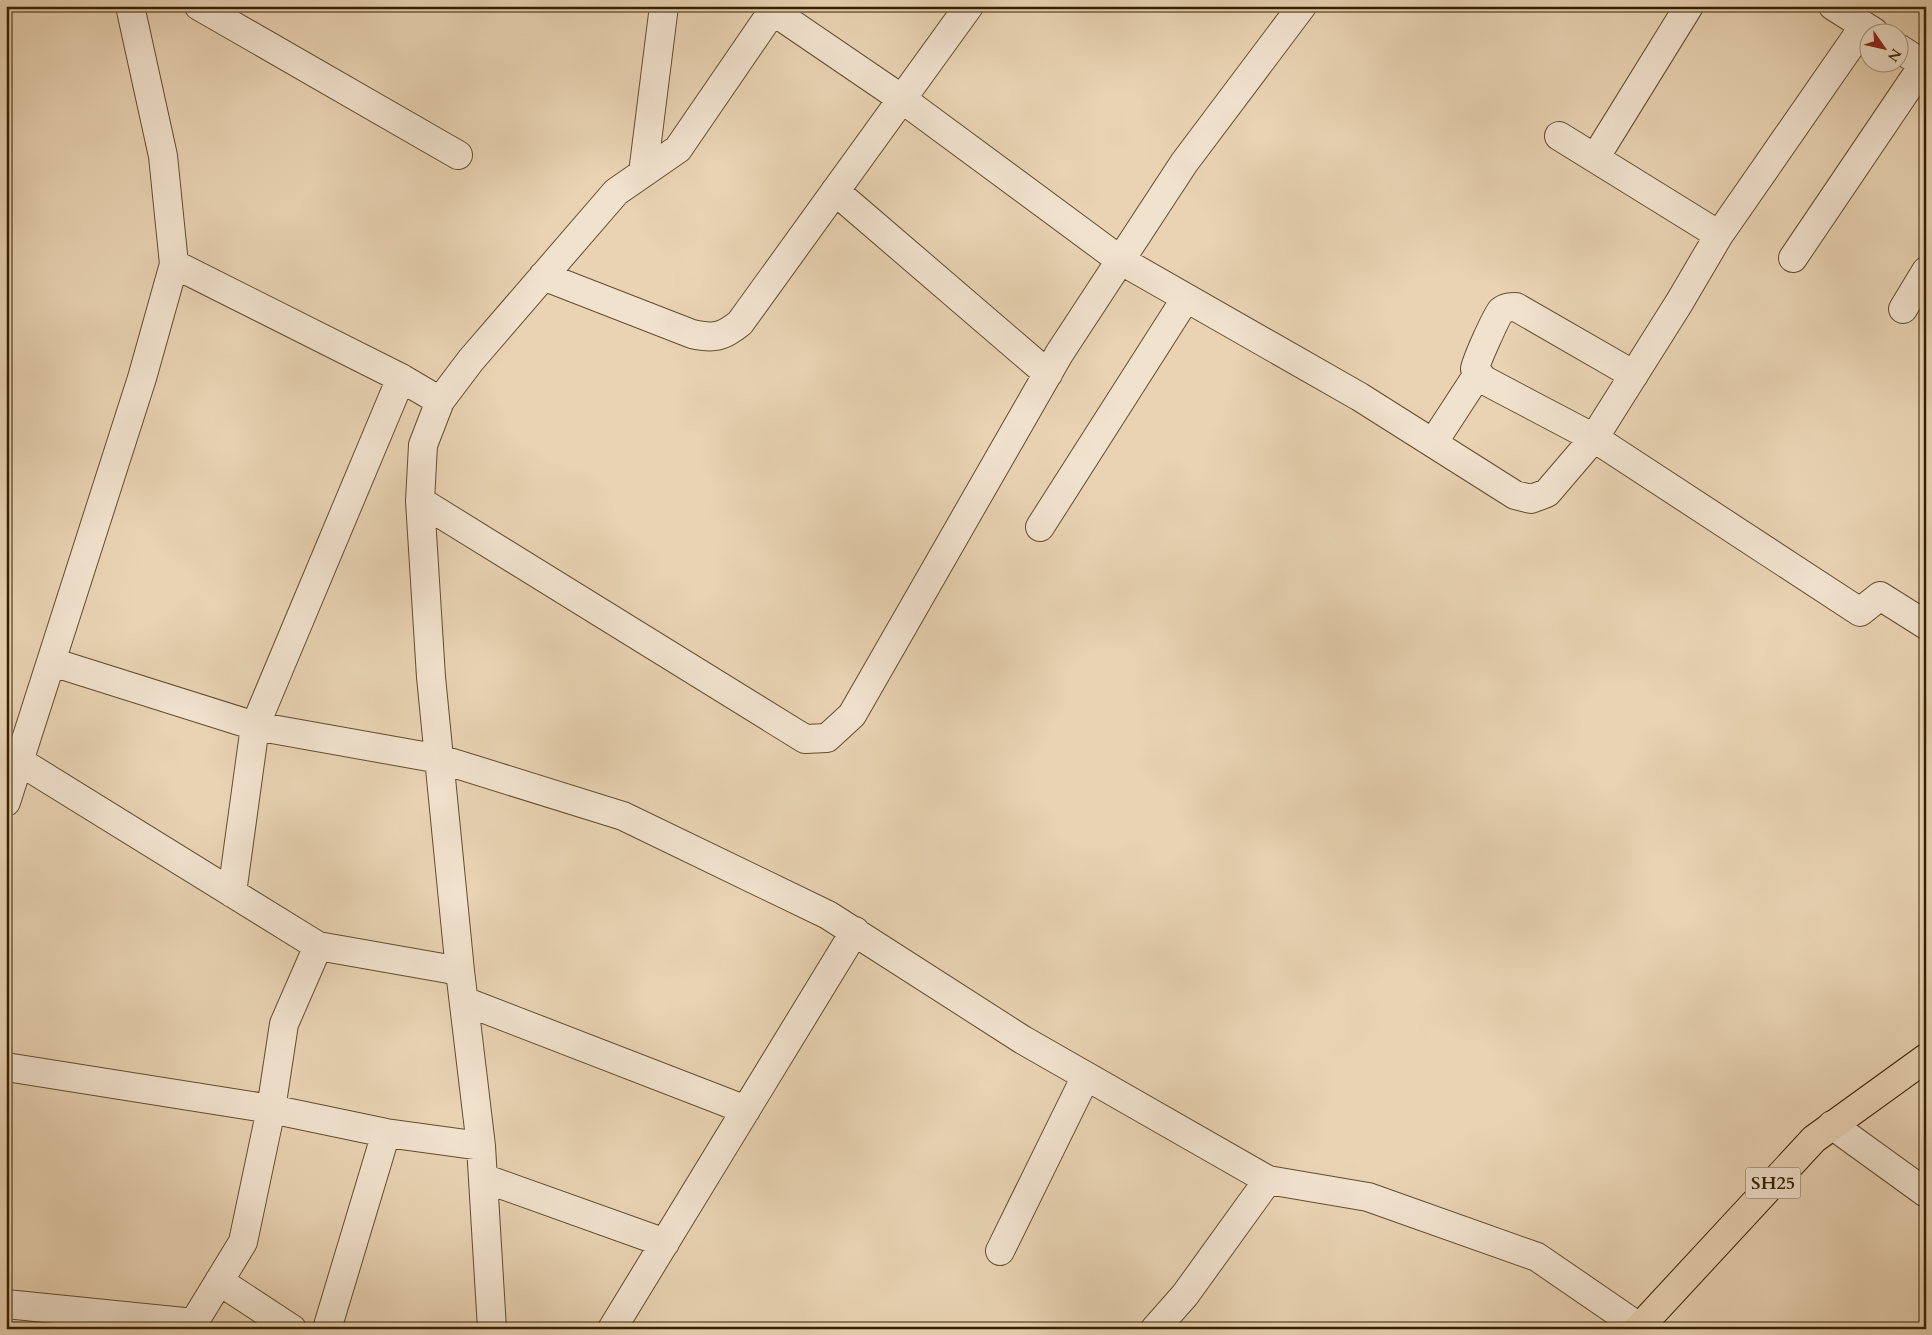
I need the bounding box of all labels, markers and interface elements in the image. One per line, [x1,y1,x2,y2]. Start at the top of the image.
north arrow [1860,22,1910,72]
text: N [1883,45,1906,65]
road number: SH25 [1746,1168,1800,1198]

